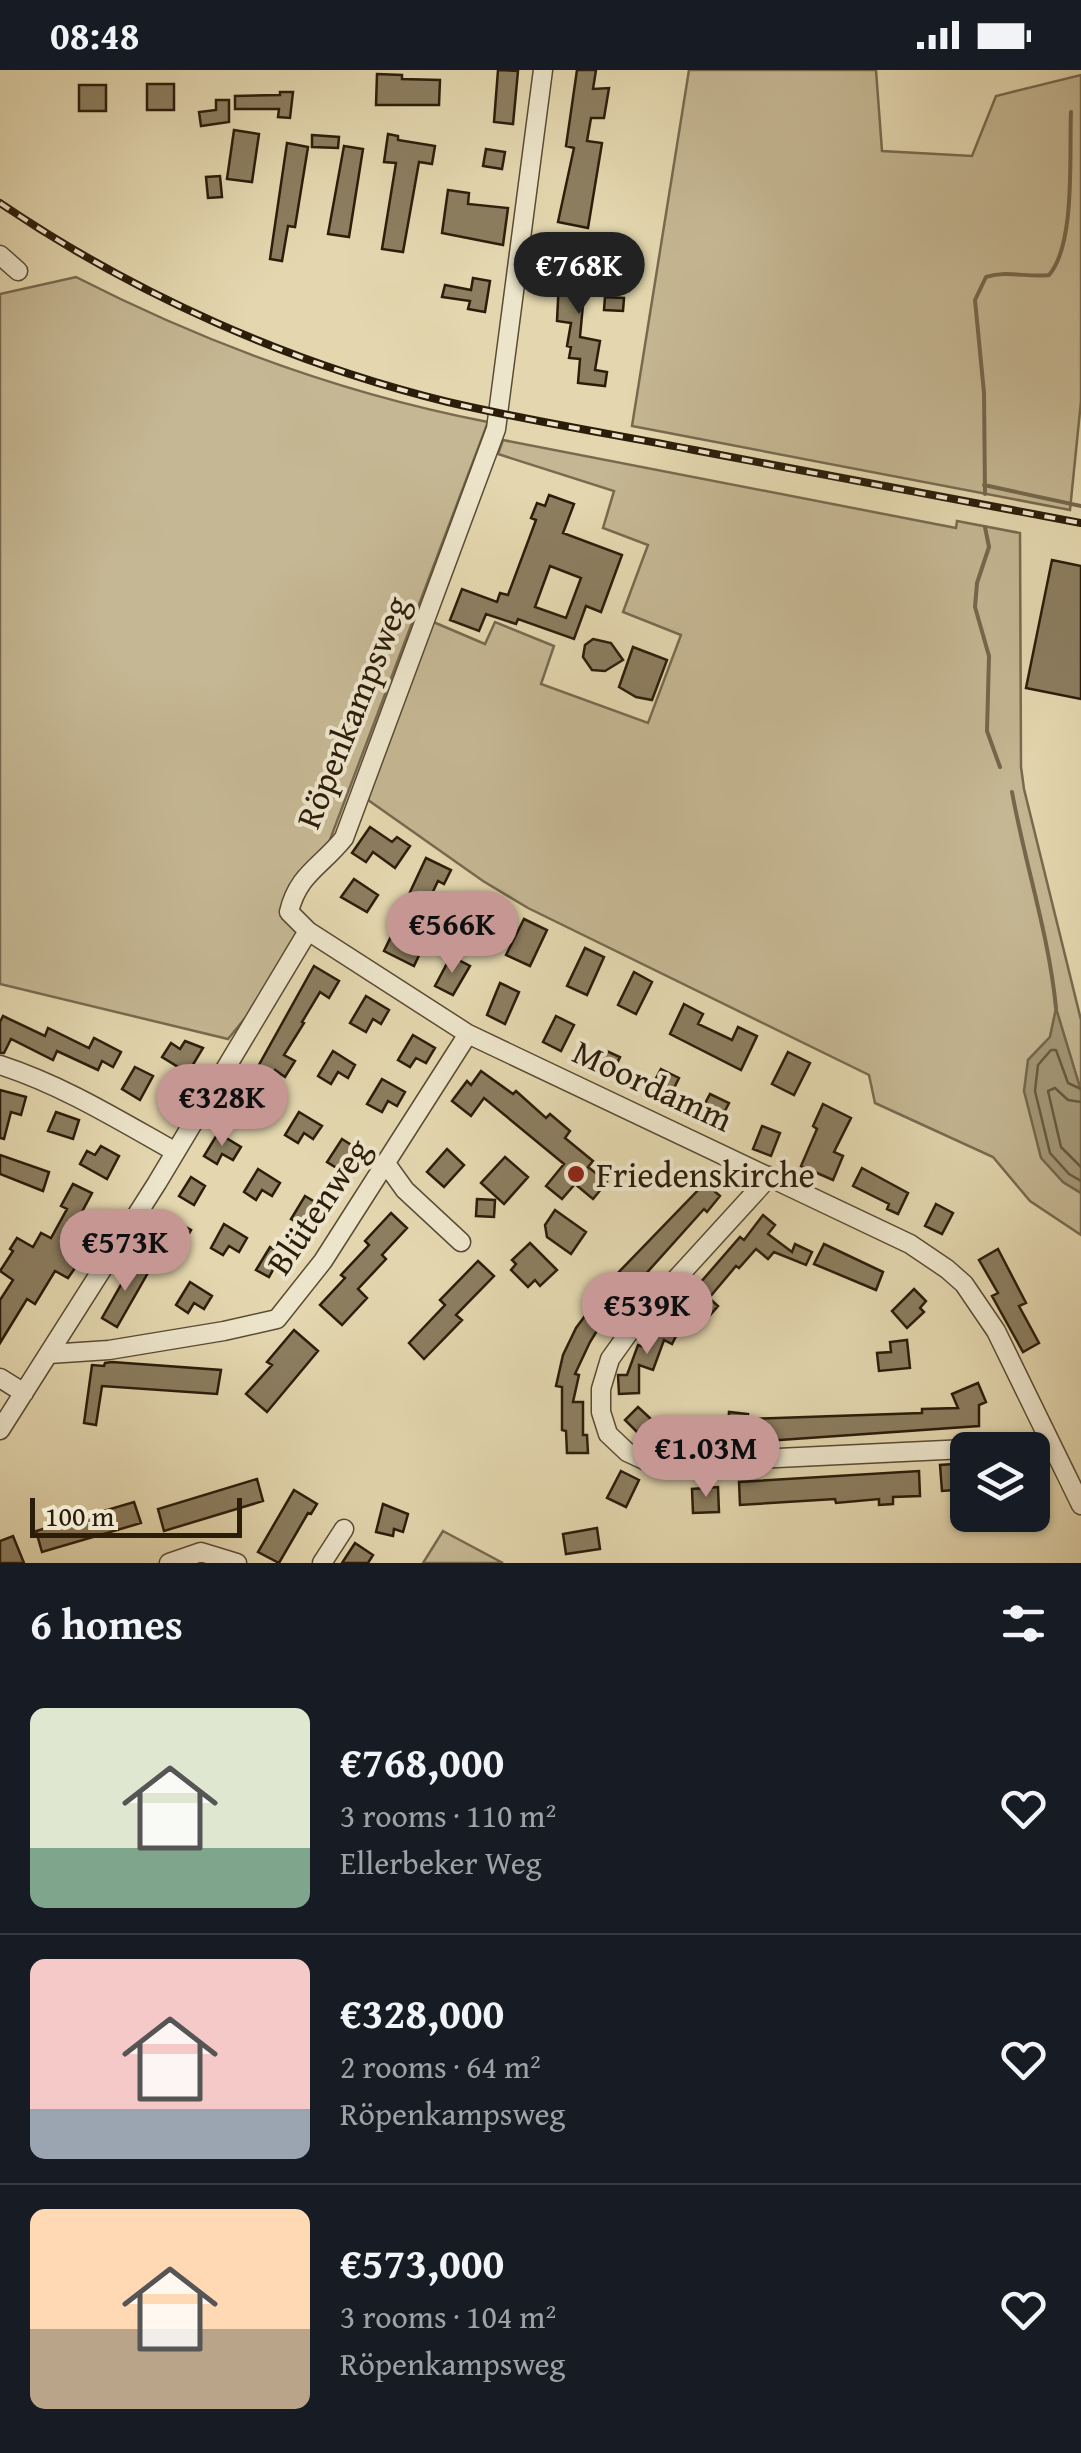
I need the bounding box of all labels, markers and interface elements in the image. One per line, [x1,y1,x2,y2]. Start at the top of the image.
text: 08:48 [50,7,140,63]
pin: €768K [509,232,649,317]
text: €768K [536,241,622,288]
street label: Röpenkampsweg [282,588,422,836]
pin: €566K [382,891,522,976]
text: €566K [409,900,495,947]
street label: Moordamm [565,1026,742,1144]
pin: €328K [152,1064,292,1149]
text: €328K [179,1073,265,1120]
street label: Blütenweg [254,1127,383,1285]
place label: Friedenskirche [596,1149,815,1200]
marker: Friedenskirche [565,1163,587,1185]
pin: €573K [55,1209,195,1294]
text: €573K [82,1218,168,1265]
pin: €539K [577,1272,717,1357]
text: €539K [604,1281,690,1328]
pin: €1.03M [625,1415,787,1500]
text: €1.03M [655,1424,757,1471]
map controls [950,1432,1050,1532]
button: layers [950,1432,1050,1532]
scale bar [30,1493,242,1538]
text: 100 m [45,1495,114,1536]
text: 6 homes [30,1593,183,1654]
icon: filters [996,1596,1051,1651]
text: €768,000 [340,1731,504,1792]
icon: home [110,1748,230,1868]
icon: heart [996,1781,1051,1836]
text: 3 rooms · 110 m² [340,1792,556,1839]
text: Ellerbeker Weg [340,1839,542,1886]
text: €328,000 [340,1982,504,2043]
icon: home [110,1999,230,2119]
icon: heart [996,2032,1051,2087]
text: 2 rooms · 64 m² [340,2043,541,2090]
text: Röpenkampsweg [340,2090,566,2137]
text: €573,000 [340,2232,504,2293]
icon: home [110,2249,230,2369]
icon: heart [996,2282,1051,2337]
text: 3 rooms · 104 m² [340,2293,556,2340]
text: Röpenkampsweg [340,2340,566,2387]

